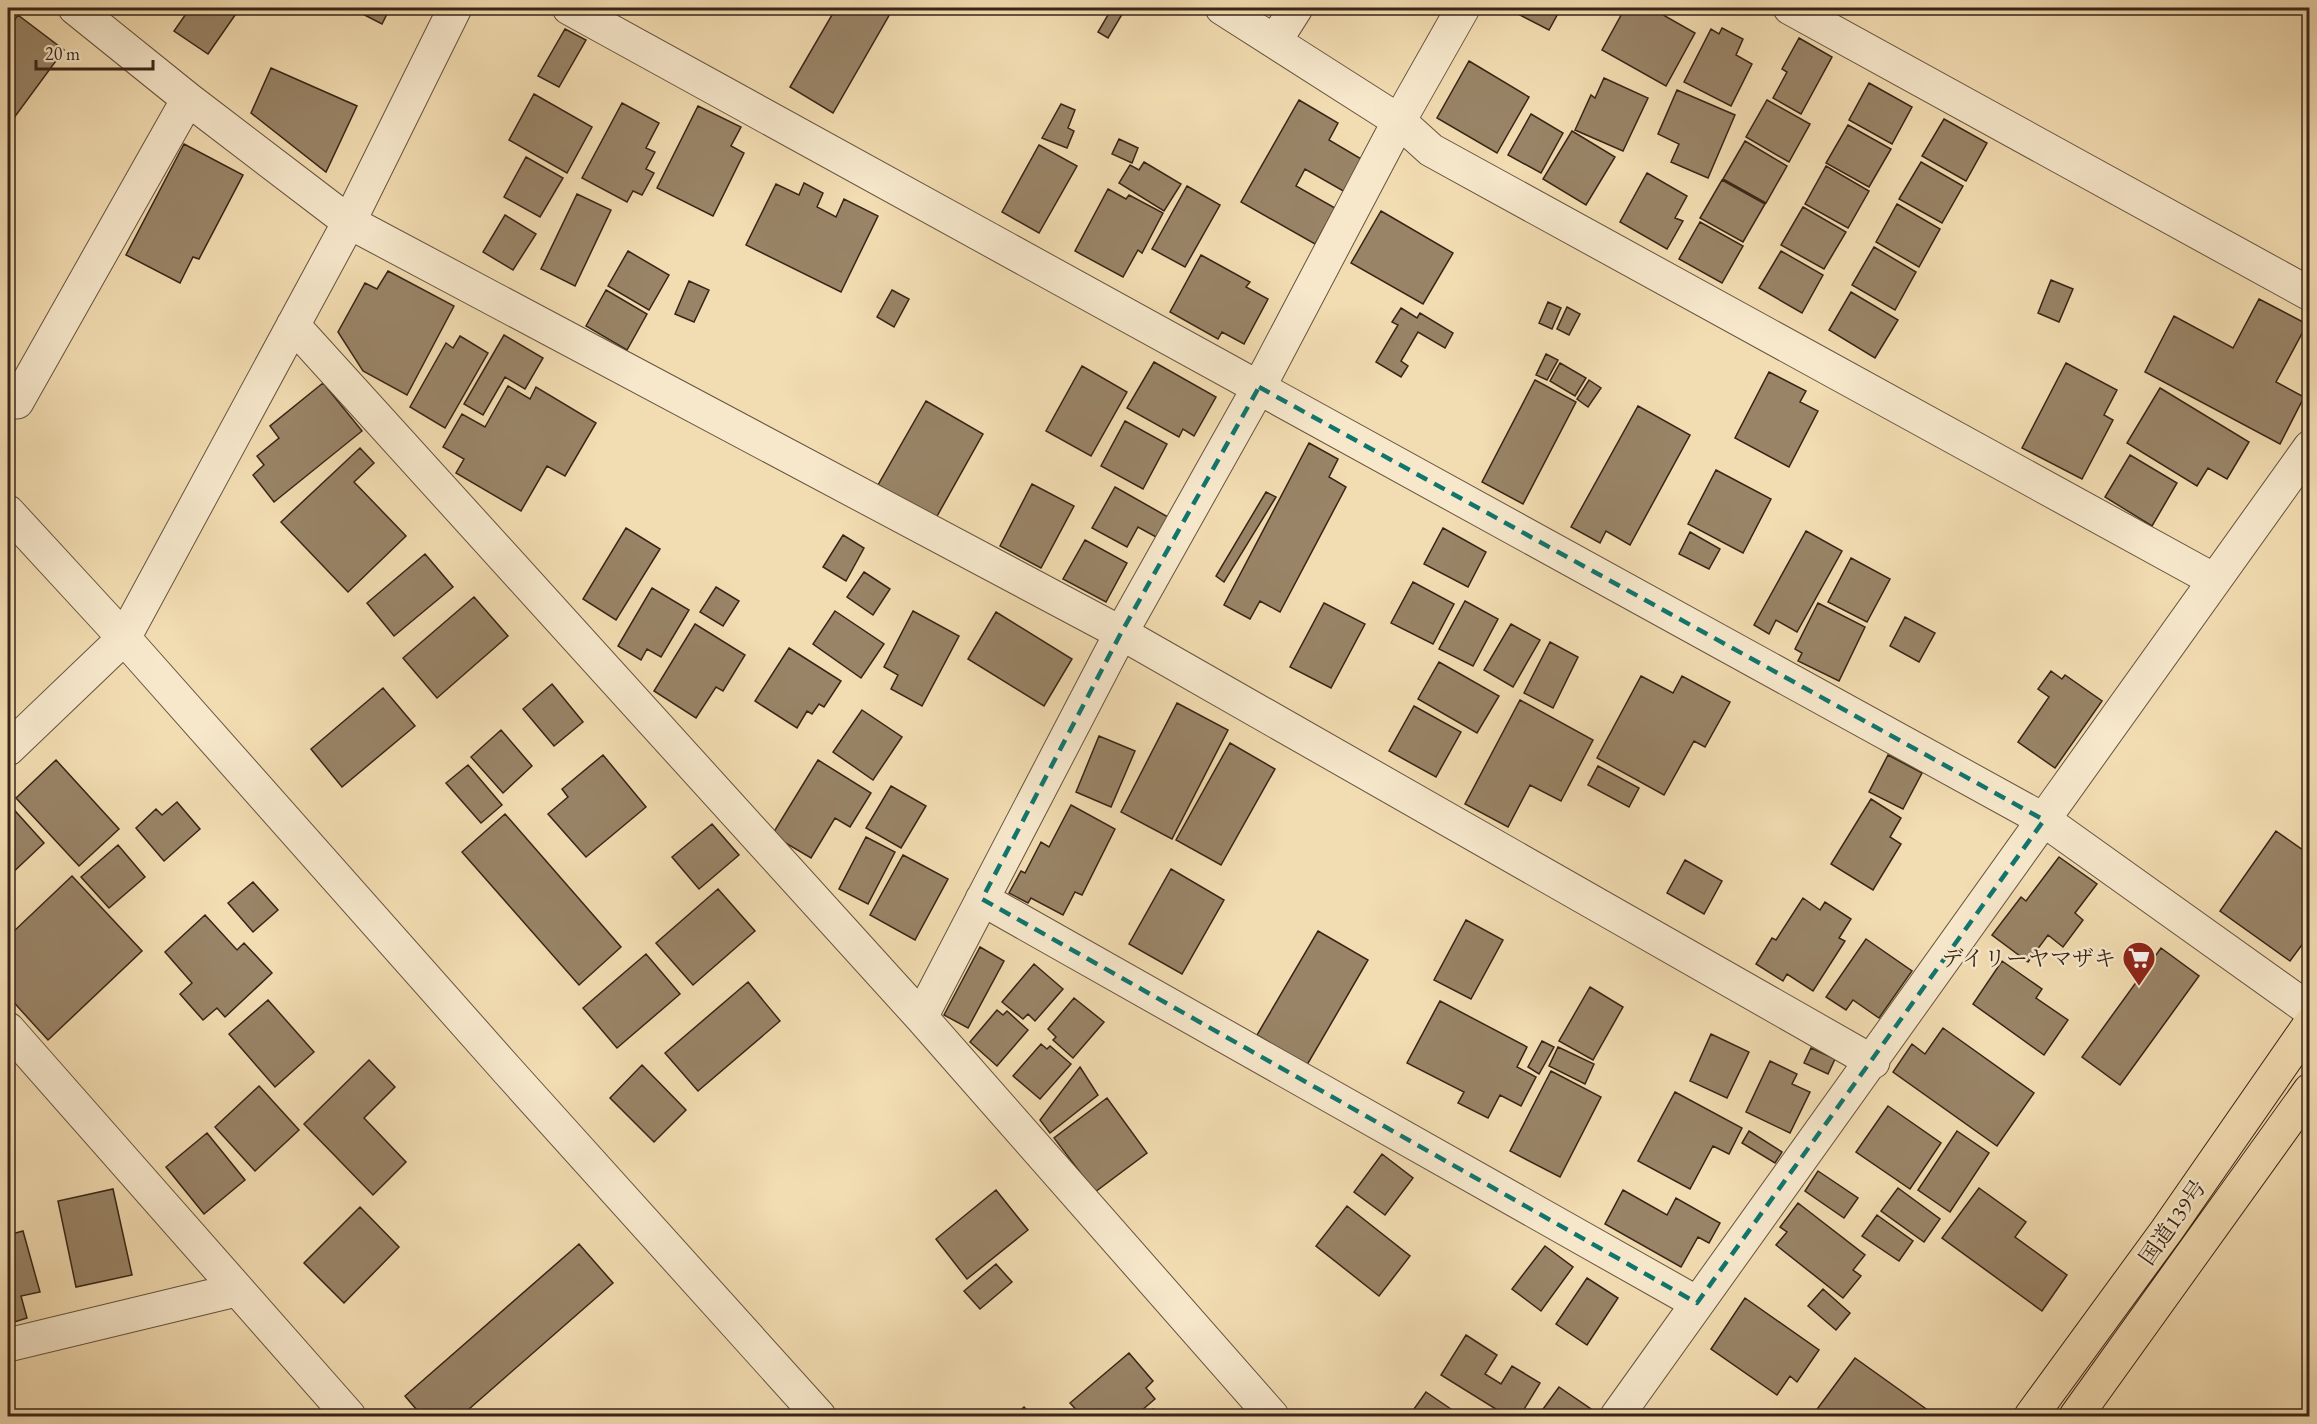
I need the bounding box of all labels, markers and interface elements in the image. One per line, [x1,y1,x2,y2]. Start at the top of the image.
scale bar [36,33,153,71]
text: 20 m [45,42,80,65]
supermarket icon: デイリーヤマザキ [2121,940,2157,987]
place label: デイリーヤマザキ [1942,944,2116,973]
street label: 国道139号 [2133,1174,2212,1271]

